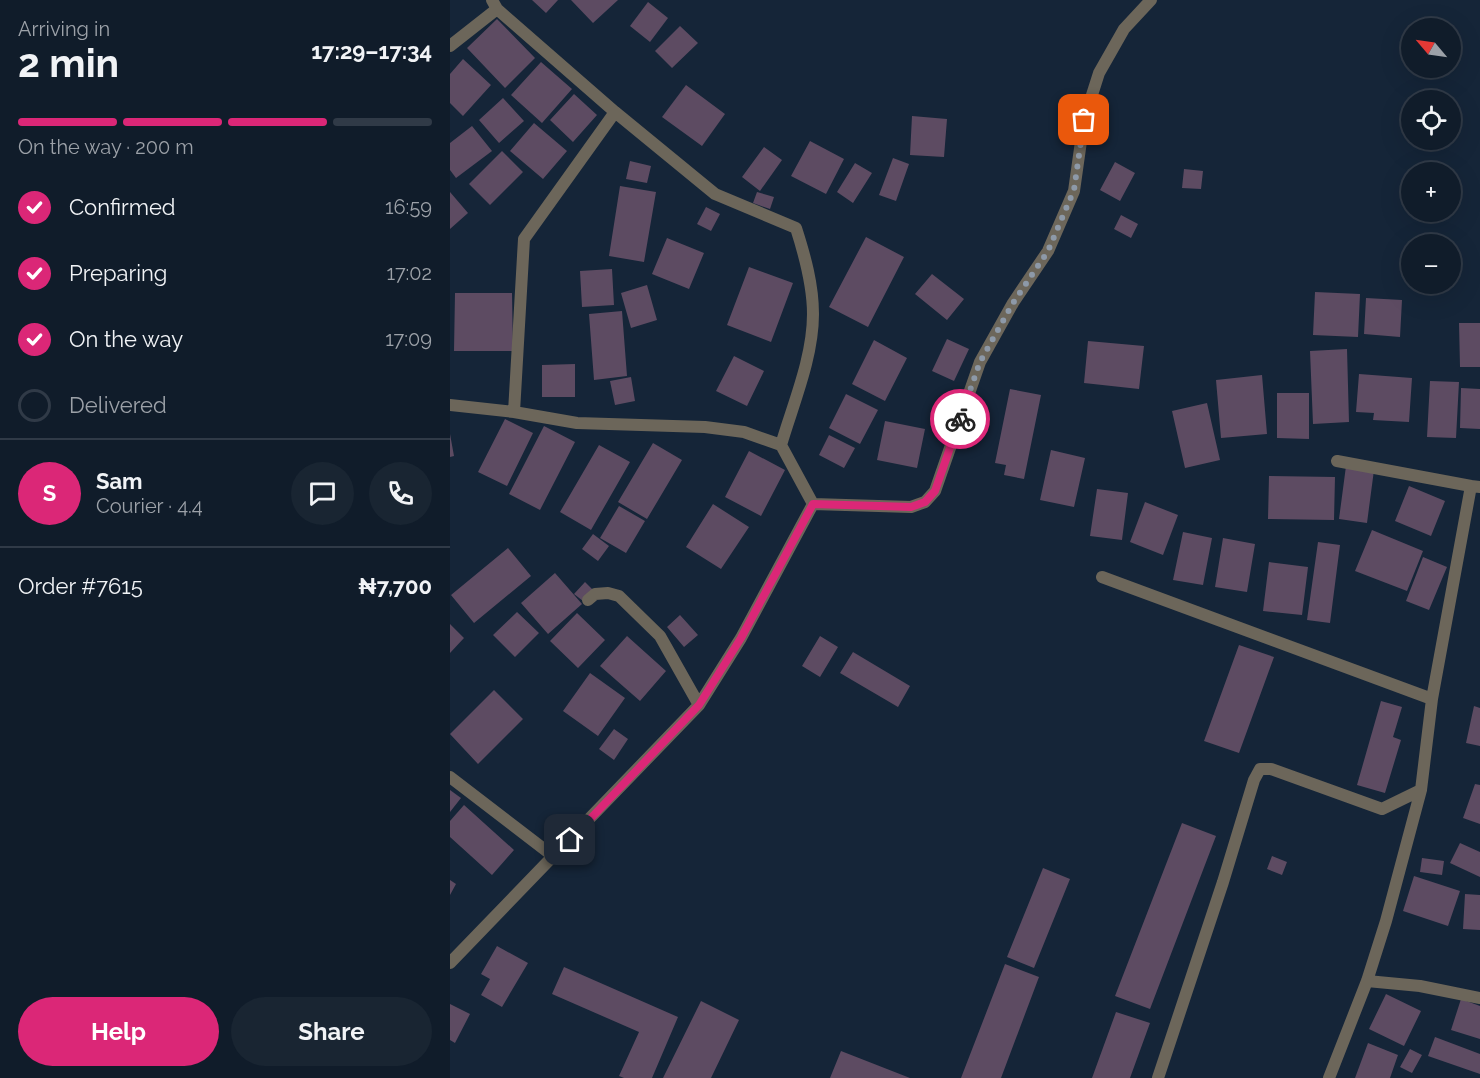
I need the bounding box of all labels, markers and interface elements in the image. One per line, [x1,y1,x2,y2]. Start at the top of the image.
text: Arriving in [18,17,110,41]
north arrow [1401,18,1461,78]
map controls [1401,18,1461,294]
text: 17:29–17:34 [311,38,432,64]
text: 2 min [18,40,119,86]
button: locate [1401,90,1461,150]
pin [1058,94,1109,145]
icon: bag [1067,103,1100,136]
text: On the way · 200 m [18,135,194,159]
button: + [1401,162,1461,222]
icon: check [18,191,51,224]
text: Confirmed [69,194,176,220]
text: 16:59 [385,195,432,219]
button: − [1401,234,1461,294]
icon: check [18,257,51,290]
text: Preparing [69,260,167,286]
text: 17:02 [386,261,432,285]
icon: check [18,323,51,356]
text: On the way [69,326,183,352]
text: 17:09 [385,327,432,351]
courier [930,389,990,449]
text: Delivered [69,392,167,418]
icon: bike [944,403,977,436]
button: chat [291,462,354,525]
button: phone [369,462,432,525]
text: Sam [96,468,143,494]
text: S [43,480,56,506]
text: Courier · 4.4 [96,494,203,518]
text: Order #7615 [18,573,143,599]
text: ₦7,700 [358,573,432,599]
pin [544,814,595,865]
icon: home [553,823,586,856]
button: Help [18,997,219,1066]
button: Share [231,997,432,1066]

